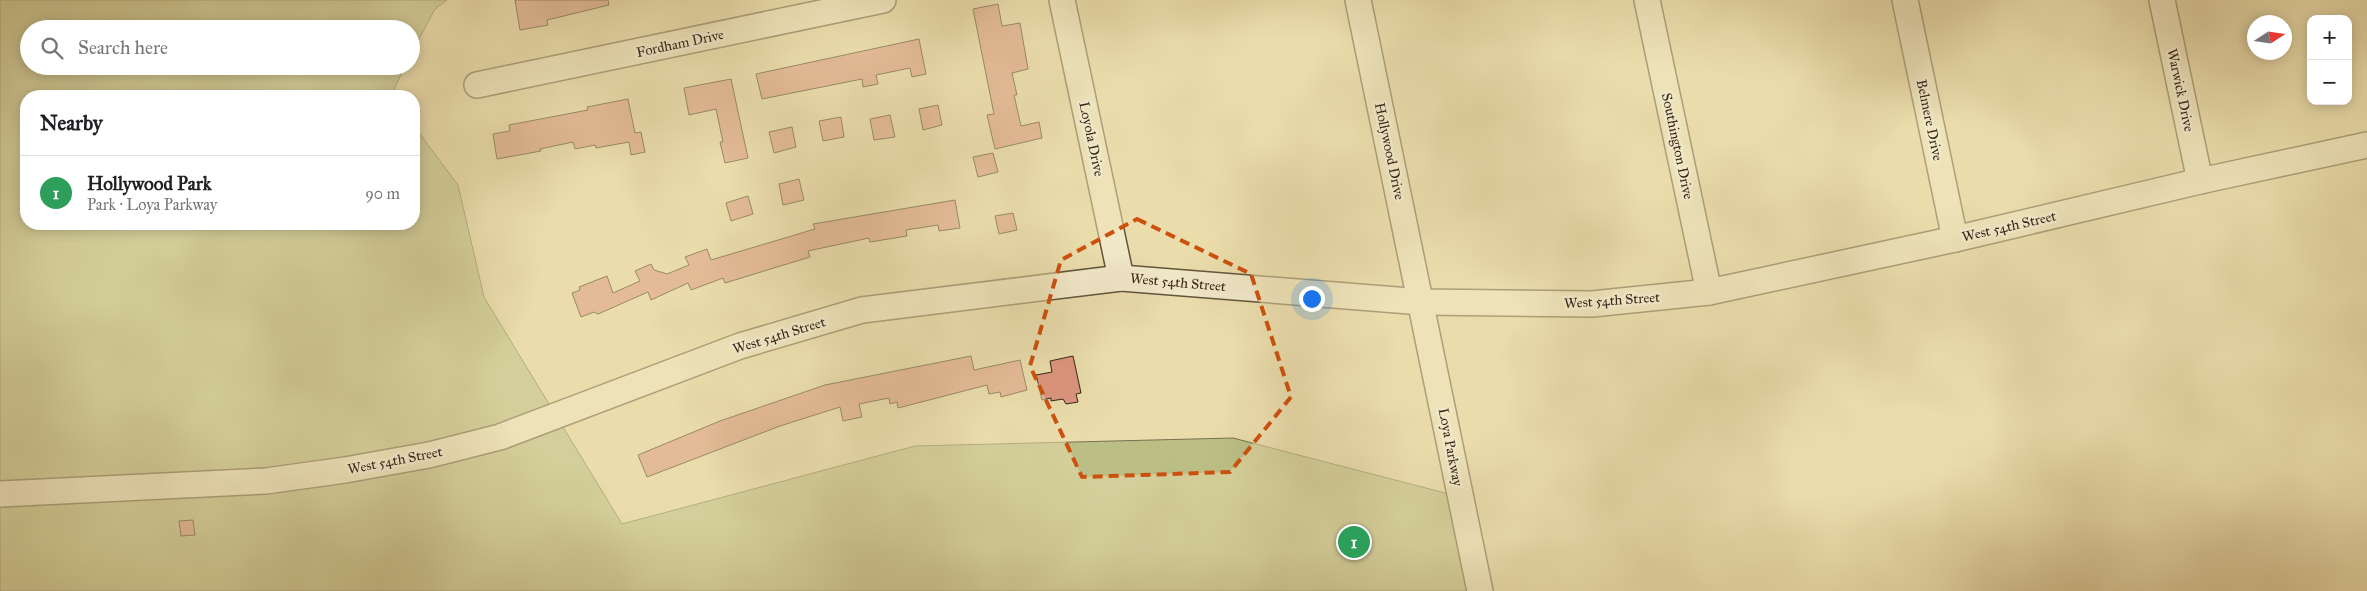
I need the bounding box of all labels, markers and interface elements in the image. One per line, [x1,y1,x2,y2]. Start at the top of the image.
north arrow [2247,15,2292,60]
map controls [2307,15,2352,105]
button: + [2307,15,2352,60]
search box [20,20,420,75]
street label: Fordham Drive [635,26,726,61]
icon: search [38,34,66,62]
text: Search here [78,36,168,59]
street label: Warwick Drive [2163,47,2198,133]
button: − [2307,60,2352,105]
street label: Belmere Drive [1913,78,1946,163]
street label: Southington Drive [1658,91,1697,201]
street label: Loyola Drive [1075,100,1108,178]
street label: Hollywood Drive [1371,101,1408,201]
text: Nearby [40,110,103,136]
text: Hollywood Park [87,172,211,195]
text: 1 [53,184,59,203]
text: 90 m [365,184,400,203]
text: Park · Loya Parkway [87,195,217,214]
street label: West 54th Street [1960,207,2058,246]
street label: West 54th Street [1129,270,1227,295]
your location [1299,286,1325,312]
street label: West 54th Street [1564,289,1661,312]
street label: West 54th Street [731,313,828,358]
street label: Loya Parkway [1435,406,1467,488]
street label: West 54th Street [346,443,444,478]
pin: 1 [1338,523,1370,561]

